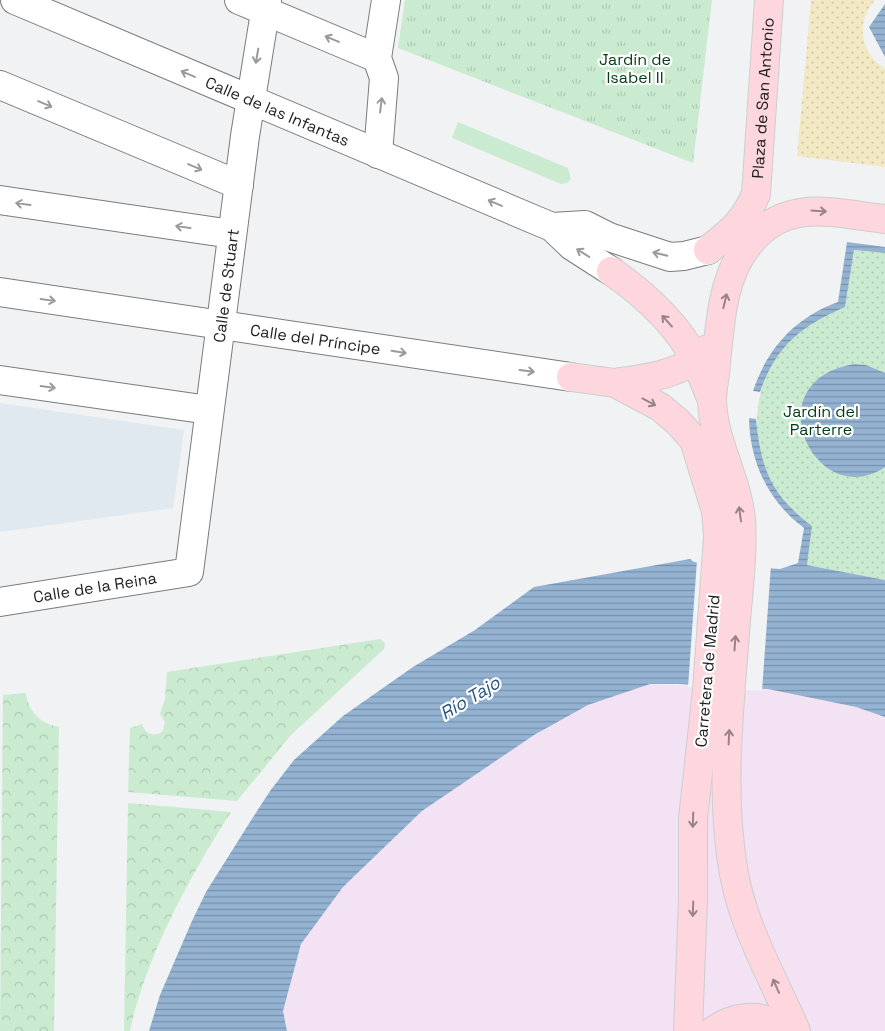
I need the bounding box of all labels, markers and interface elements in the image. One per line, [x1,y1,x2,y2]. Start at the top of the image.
street label: Plaza de San Antonio [747,17,779,179]
one-way arrow [325,34,340,44]
one-way arrow [252,47,262,63]
park label: Jardín de Isabel II [599,49,671,88]
one-way arrow [181,69,196,79]
street label: Calle de las Infantas [202,72,353,151]
one-way arrow [376,98,386,114]
one-way arrow [37,99,52,109]
one-way arrow [187,162,202,172]
one-way arrow [488,197,503,207]
one-way arrow [15,198,31,208]
one-way arrow [811,207,827,216]
one-way arrow [176,221,192,231]
street label: Calle de Stuart [209,228,244,344]
one-way arrow [577,248,591,258]
one-way arrow [653,249,669,258]
one-way arrow [721,293,730,309]
one-way arrow [40,295,56,305]
one-way arrow [661,314,673,327]
street label: Calle del Príncipe [249,319,382,360]
one-way arrow [391,347,407,357]
one-way arrow [518,366,534,376]
one-way arrow [40,382,56,392]
one-way arrow [642,397,657,407]
park label: Jardín del Parterre [783,401,859,440]
one-way arrow [734,506,744,522]
street label: Calle de la Reina [32,567,158,608]
street label: Carretera de Madrid [690,594,725,748]
one-way arrow [730,635,739,651]
water label: Río Tajo [436,670,505,724]
one-way arrow [724,729,733,745]
one-way arrow [689,812,698,828]
one-way arrow [688,900,698,917]
one-way arrow [771,979,781,994]

